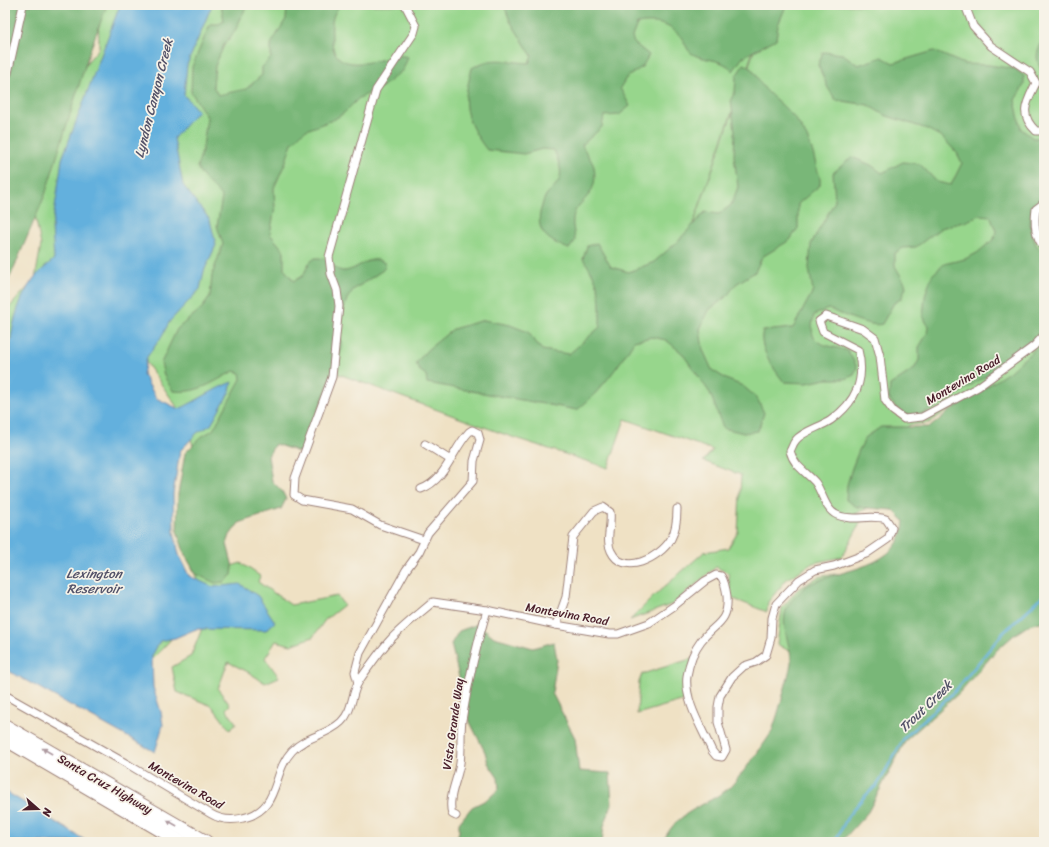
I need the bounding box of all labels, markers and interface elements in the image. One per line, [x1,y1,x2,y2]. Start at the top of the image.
water label: Lyndon Canyon Creek [128,35,180,160]
street label: Montevina Road [921,349,1005,411]
water label: Lexington Reservoir [66,562,124,600]
street label: Montevina Road [524,596,611,632]
water label: Trout Creek [893,673,959,738]
street label: Vista Grande Way [436,676,470,771]
one-way arrow [41,747,53,754]
street label: Santa Cruz Highway [53,748,157,821]
street label: Montevina Road [144,754,228,816]
north arrow [18,789,58,829]
text: N [37,804,58,819]
one-way arrow [166,819,178,826]

